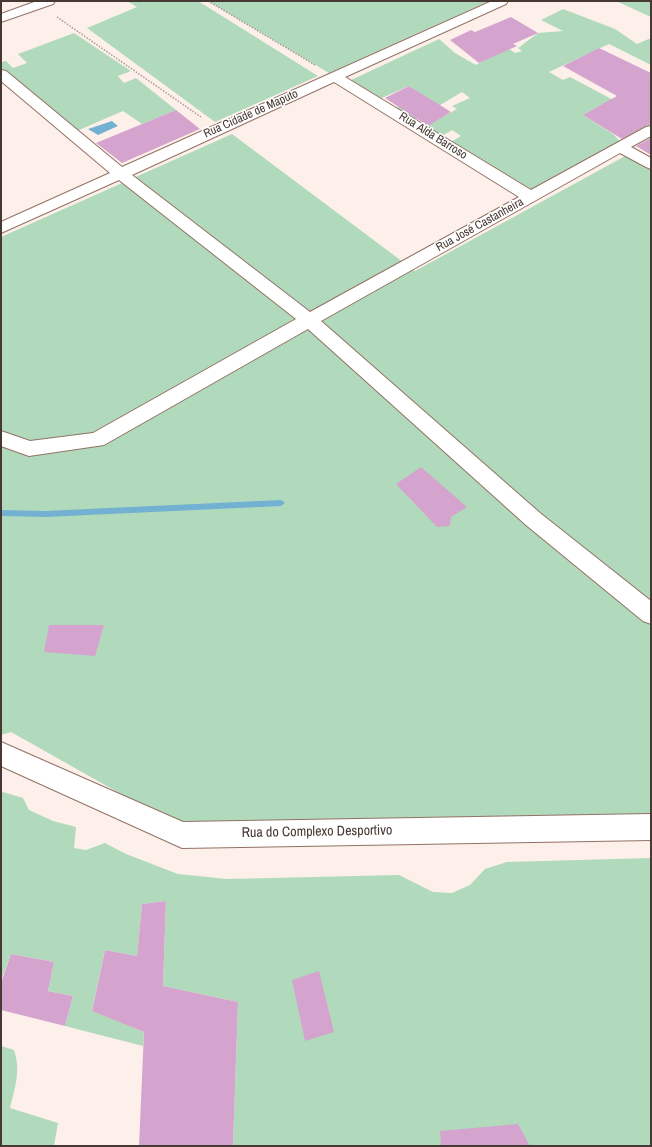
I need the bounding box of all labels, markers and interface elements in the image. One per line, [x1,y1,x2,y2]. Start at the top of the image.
street label: Rua Cidade de Maputo [202,87,300,141]
street label: Rua Alda Barroso [396,109,470,163]
street label: Rua José Castanheira [434,195,526,255]
street label: Rua do Complexo Desportivo [242,822,392,842]

